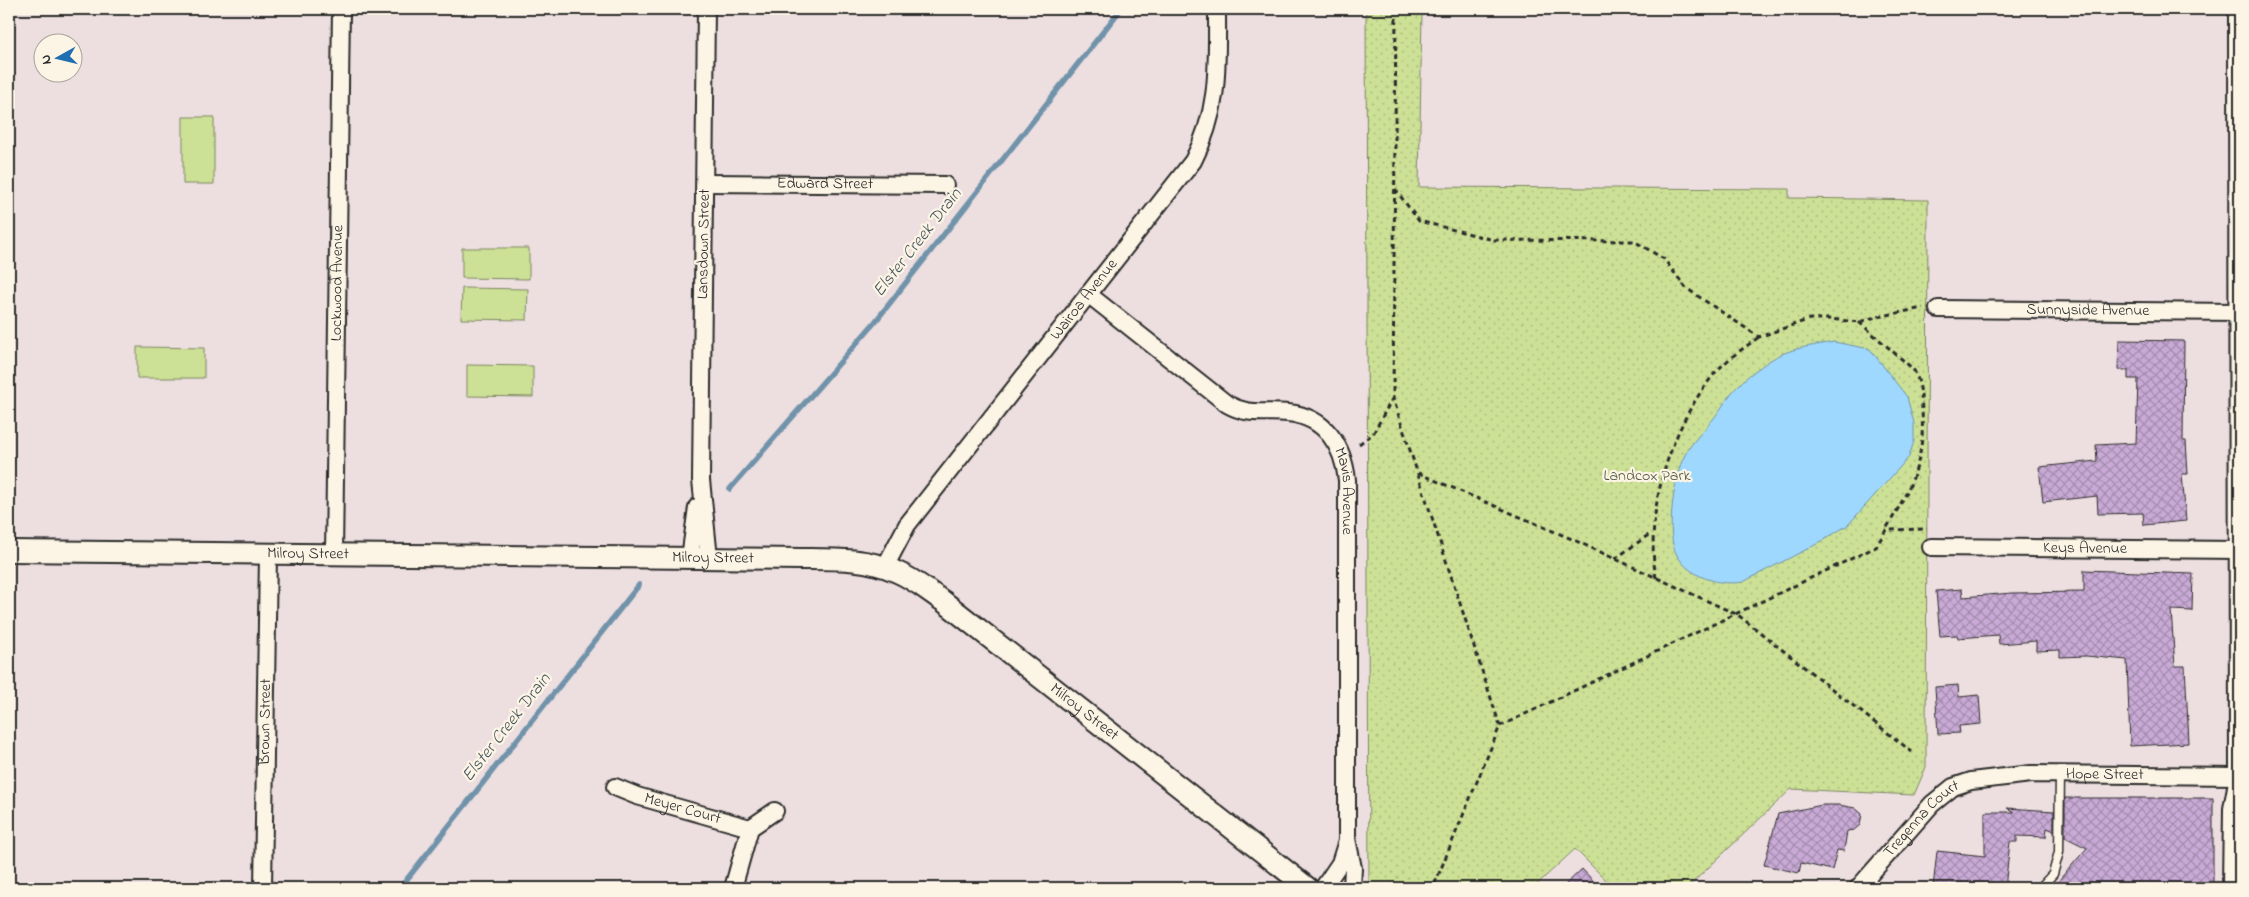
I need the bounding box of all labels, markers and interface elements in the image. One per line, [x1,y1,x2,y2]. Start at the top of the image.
north arrow [32,32,82,82]
text: N [36,53,58,66]
street label: Edward Street [777,172,874,196]
water label: Elster Creek Drain [867,182,970,303]
street label: Lansdown Street [691,188,717,300]
street label: Lockwood Avenue [325,224,350,341]
street label: Wairoa Avenue [1044,253,1124,345]
street label: Sunnyside Avenue [2026,298,2151,323]
street label: Mavis Avenue [1327,444,1359,535]
park label: Landcox Park [1604,464,1691,488]
street label: Keys Avenue [2043,536,2128,561]
street label: Milroy Street [267,542,350,566]
street label: Milroy Street [672,546,755,571]
water label: Elster Creek Drain [456,667,559,788]
street label: Milroy Street [1045,677,1124,747]
street label: Brown Street [253,678,278,767]
street label: Hope Street [2066,762,2144,787]
street label: Tregenna Court [1878,774,1962,863]
street label: Meyer Court [641,787,724,831]

